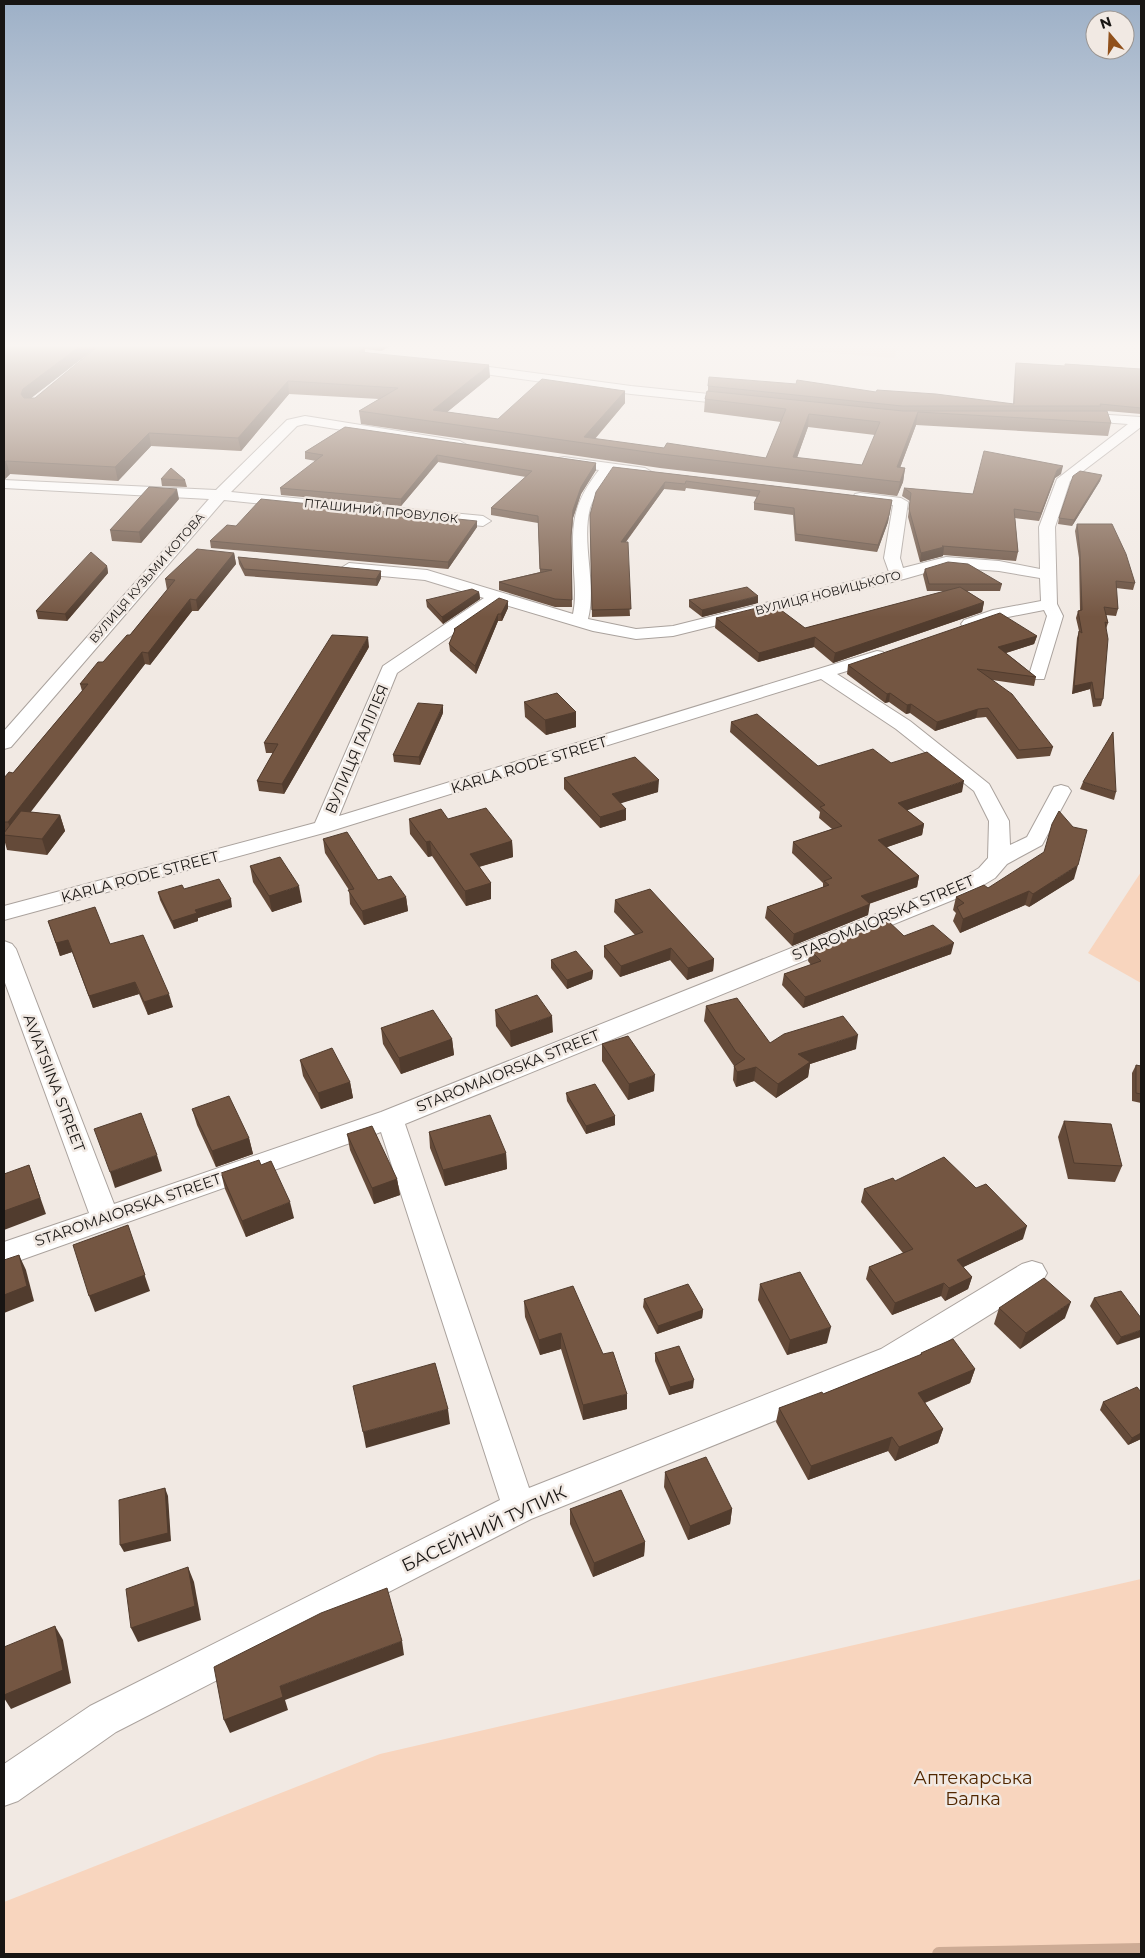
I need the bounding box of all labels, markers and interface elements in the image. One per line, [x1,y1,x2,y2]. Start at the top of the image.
north arrow [1085,10,1135,60]
text: N [1097,12,1114,33]
street label: ПТАШИНИЙ ПРОВУЛОК [303,495,459,526]
street label: ВУЛИЦЯ КУЗЬМИ КОТОВА [86,509,207,646]
street label: ВУЛИЦЯ НОВИЦЬКОГО [753,567,902,618]
street label: ВУЛИЦЯ ГАЛІЛЕЯ [321,681,392,816]
street label: KARLA RODE STREET [448,732,610,797]
street label: KARLA RODE STREET [59,846,221,907]
street label: STAROMAIORSKA STREET [789,870,977,965]
street label: AVIATSIINA STREET [19,1011,90,1155]
street label: STAROMAIORSKA STREET [413,1025,602,1116]
street label: STAROMAIORSKA STREET [32,1169,224,1250]
street label: БАСЕЙНИЙ ТУПИК [398,1481,570,1577]
park label: Аптекарська Балка [914,1767,1032,1810]

